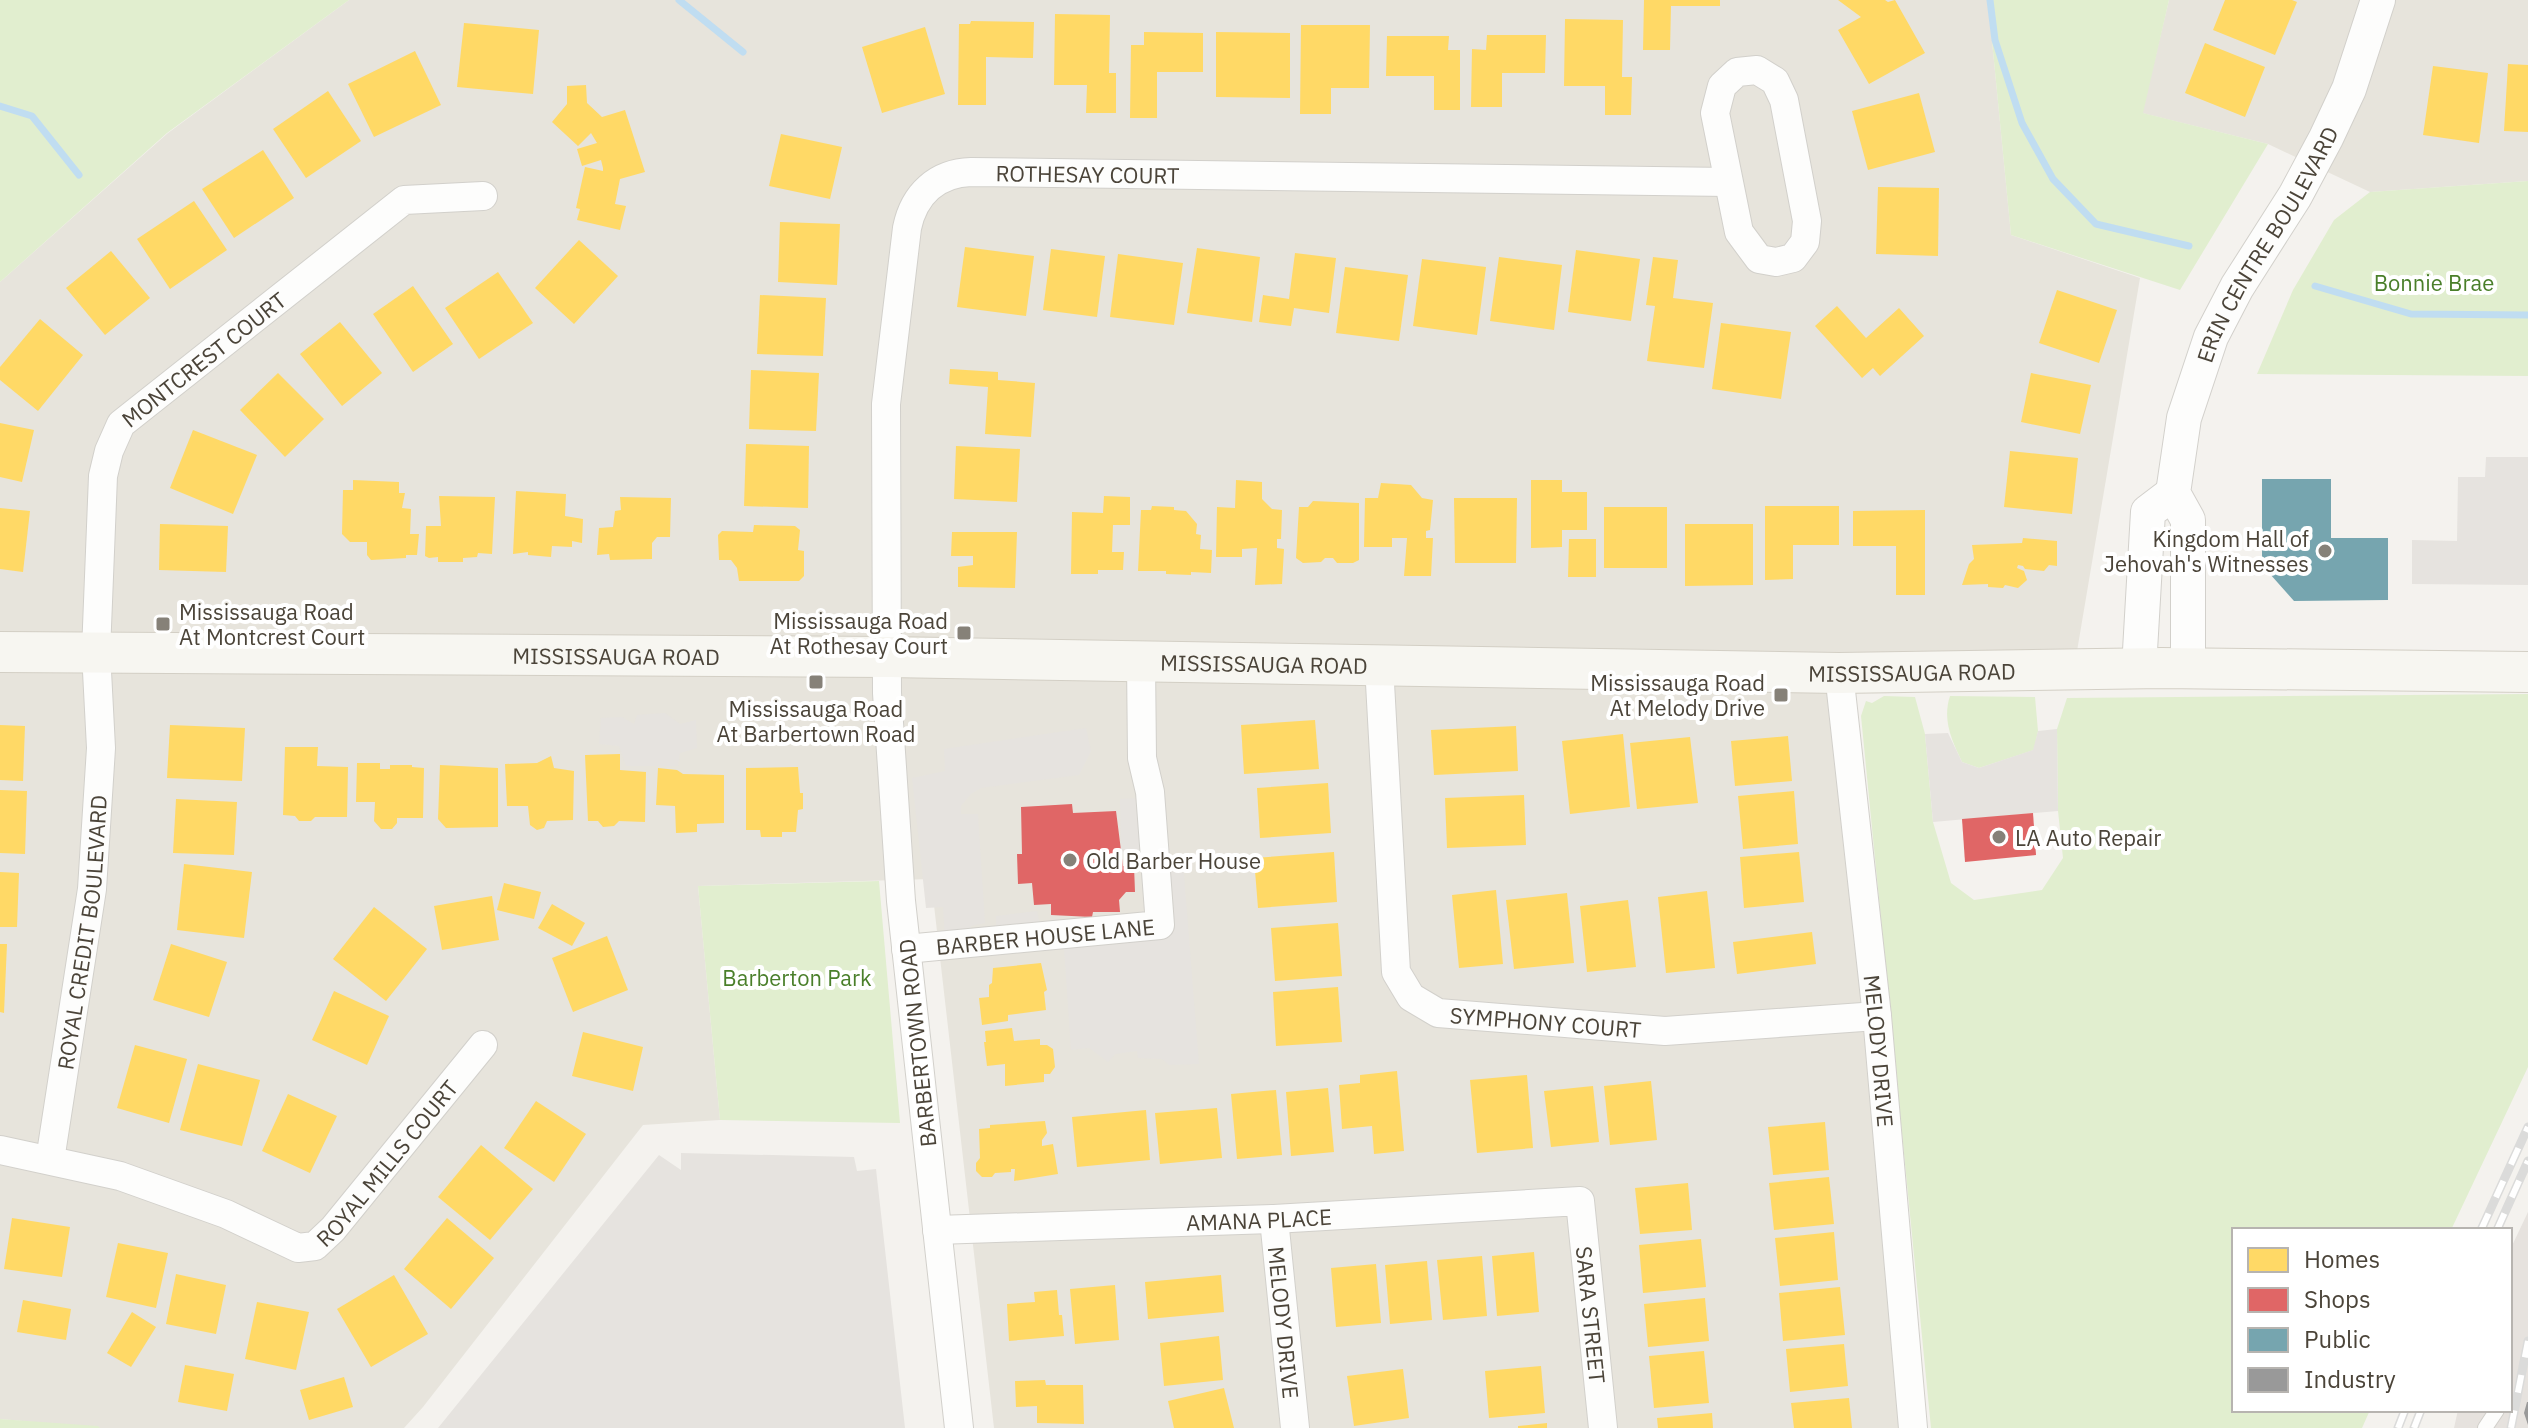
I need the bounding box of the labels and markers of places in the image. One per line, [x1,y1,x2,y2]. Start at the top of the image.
place label: Kingdom Hall of Jehovah's Witnesses [2104,524,2309,578]
marker: Kingdom Hall of Jehovah's Witnesses [2316,542,2334,560]
place label: Mississauga Road At Montcrest Court [179,597,365,651]
place label: Mississauga Road At Rothesay Court [770,606,948,660]
marker: Mississauga Road At Montcrest Court [154,615,172,633]
marker: Mississauga Road At Rothesay Court [955,624,973,642]
place label: Mississauga Road At Melody Drive [1590,668,1765,722]
marker: Mississauga Road At Barbertown Road [807,673,825,691]
marker: Mississauga Road At Melody Drive [1772,686,1790,704]
place label: Mississauga Road At Barbertown Road [716,694,916,748]
place label: LA Auto Repair [2015,823,2161,852]
marker: LA Auto Repair [1990,828,2008,846]
place label: Old Barber House [1086,846,1261,875]
marker: Old Barber House [1061,851,1079,869]

